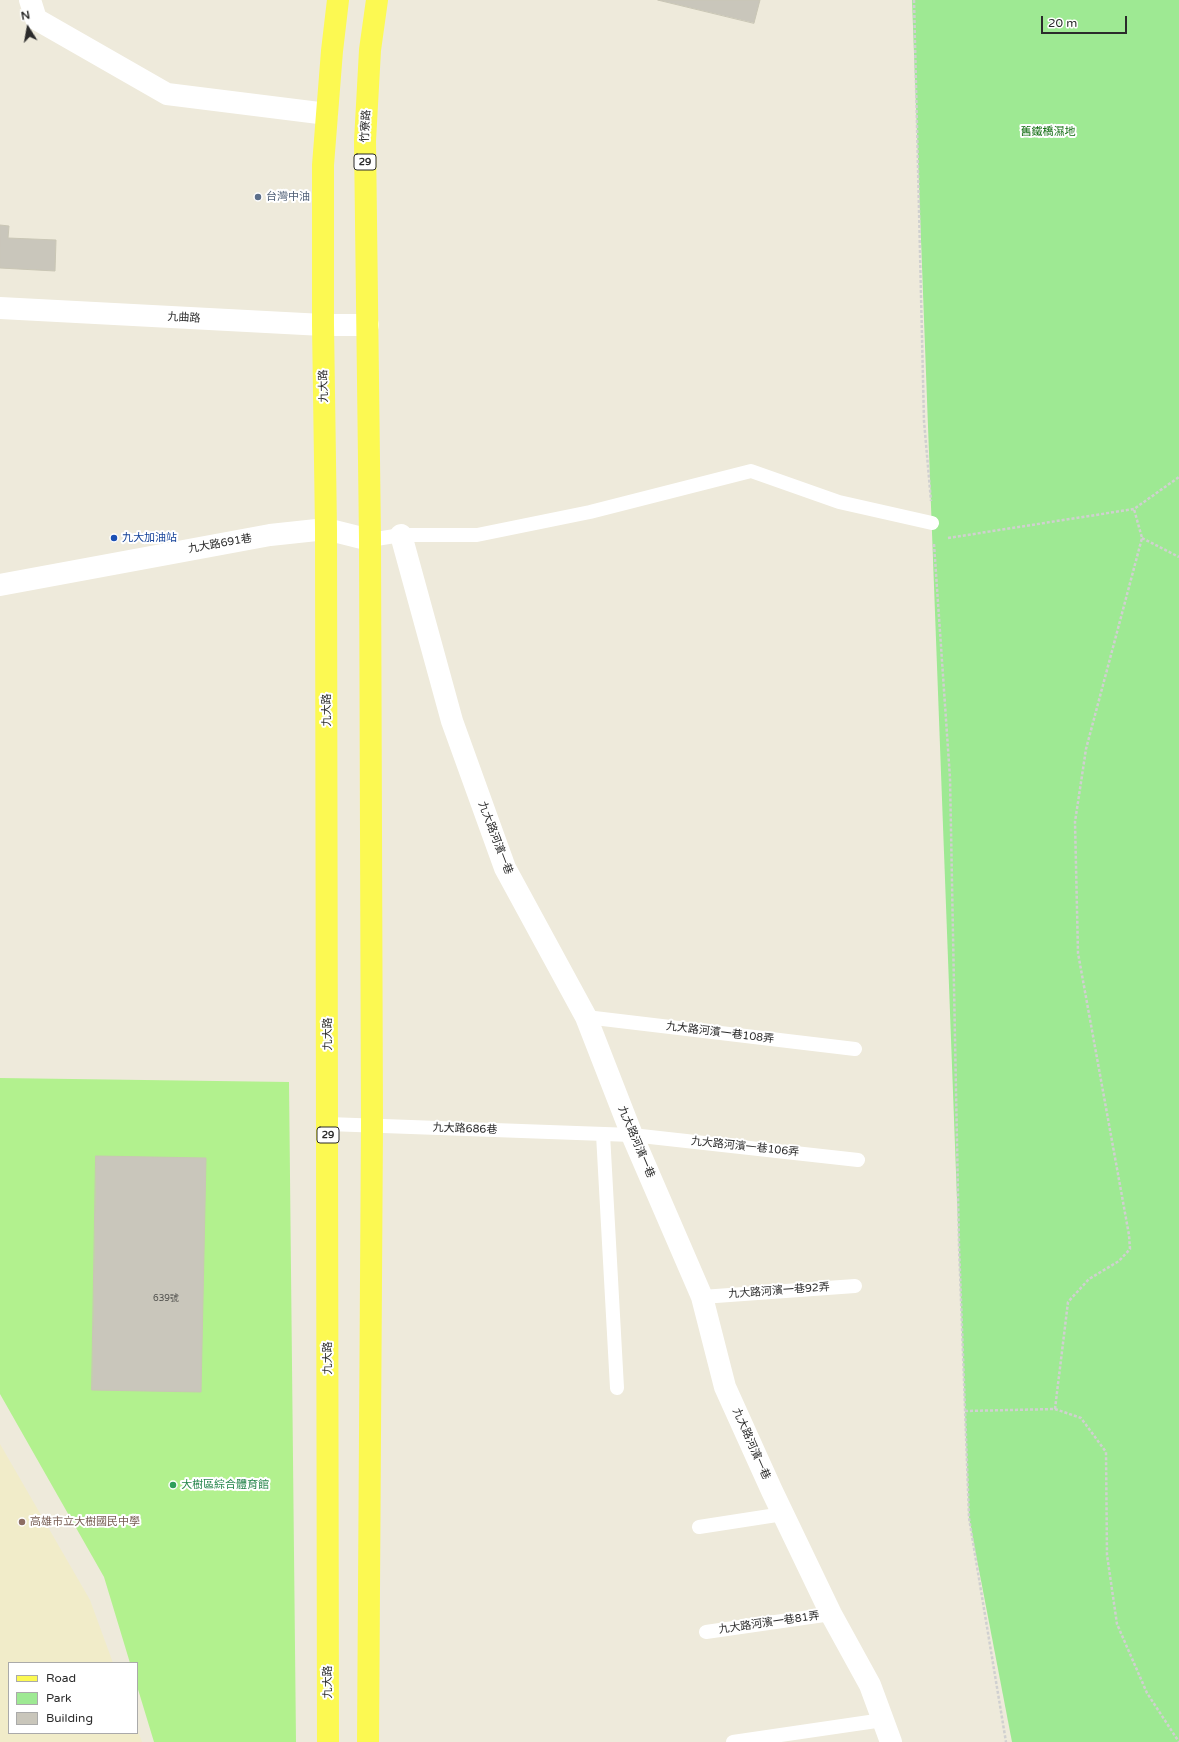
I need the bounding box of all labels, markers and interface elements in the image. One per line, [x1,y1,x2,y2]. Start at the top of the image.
north arrow [8,8,48,48]
scale bar [1043,8,1129,34]
text: N [20,9,31,23]
text: 20 m [1048,16,1077,30]
street label: 竹寮路 [359,109,373,143]
park label: 舊鐵橋濕地 [1021,125,1075,139]
road number: 29 [354,154,376,170]
place label: 台灣中油 [266,190,310,204]
marker: 台灣中油 [253,192,263,202]
street label: 九曲路 [167,311,201,325]
street label: 九大路 [317,369,331,403]
place label: 九大加油站 [122,531,177,545]
street label: 九大路691巷 [187,532,253,556]
marker: 九大加油站 [109,533,119,543]
street label: 九大路 [320,694,334,726]
street label: 九大路河濱一巷 [475,800,515,876]
street label: 九大路 [321,1018,335,1050]
street label: 九大路河濱一巷108弄 [665,1020,775,1046]
street label: 九大路河濱一巷 [615,1104,657,1180]
street label: 九大路686巷 [432,1121,498,1137]
road number: 29 [317,1127,339,1143]
street label: 九大路河濱一巷106弄 [690,1135,800,1159]
street label: 九大路河濱一巷92弄 [728,1281,830,1301]
house number: 639號 [153,1294,179,1304]
street label: 九大路 [321,1342,335,1374]
street label: 九大路河濱一巷 [729,1406,773,1482]
place label: 大樹區綜合體育館 [181,1478,269,1492]
marker: 大樹區綜合體育館 [168,1480,178,1490]
place label: 高雄市立大樹國民中學 [30,1515,140,1529]
marker: 高雄市立大樹國民中學 [17,1517,27,1527]
street label: 九大路河濱一巷81弄 [718,1609,820,1637]
legend [8,1662,138,1734]
street label: 九大路 [321,1666,335,1698]
text: Road [46,1671,76,1685]
text: Park [46,1691,72,1705]
text: Building [46,1711,93,1725]

